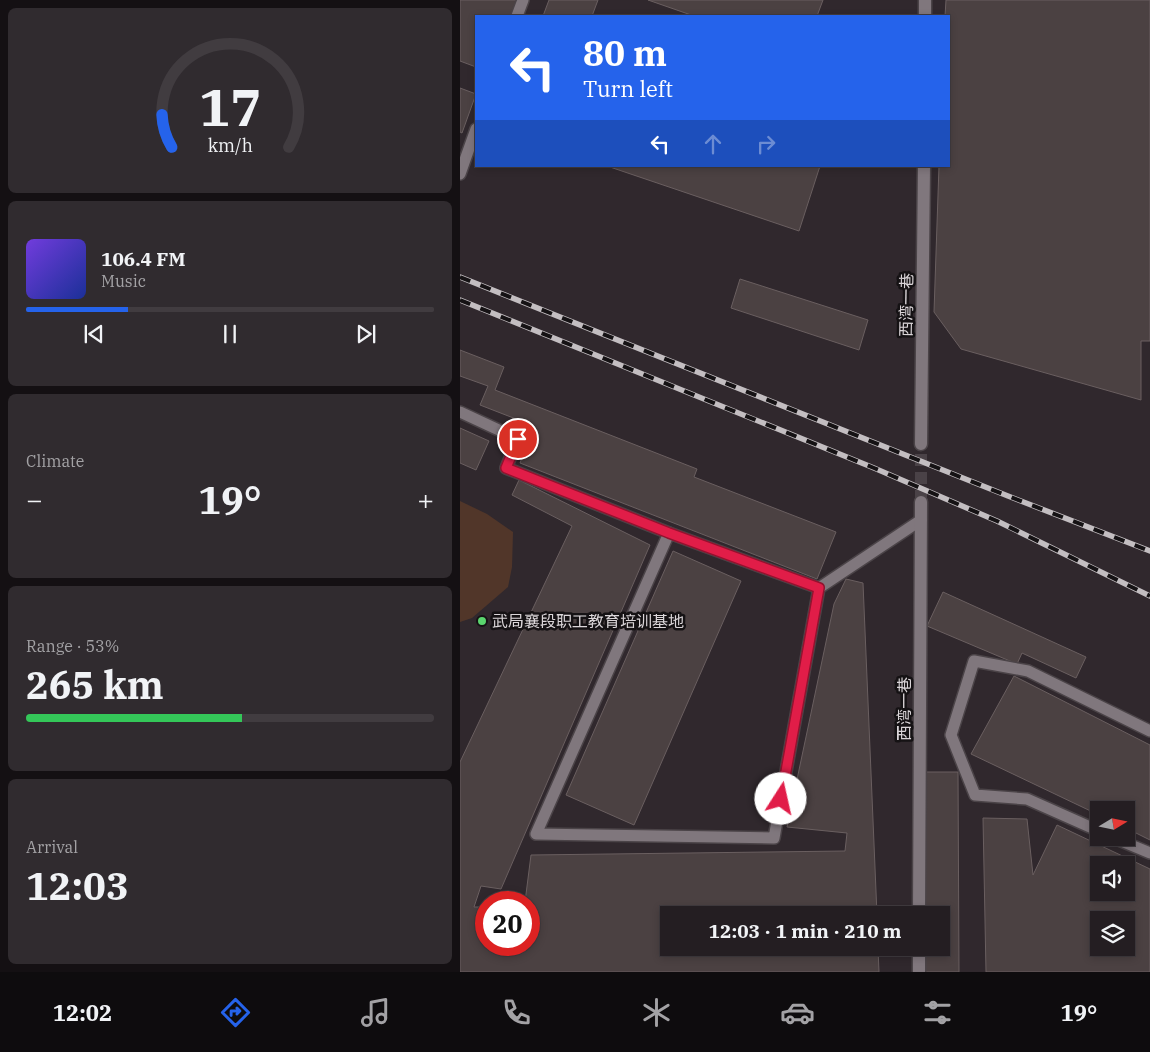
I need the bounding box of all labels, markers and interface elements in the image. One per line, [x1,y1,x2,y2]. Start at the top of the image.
text: 80 m [583,30,667,76]
icon: left [500,35,565,100]
text: 17 [199,73,261,140]
text: Turn left [583,74,673,103]
icon: left [646,130,674,158]
icon: ahead [699,130,727,158]
icon: right [752,130,780,158]
text: km/h [207,134,253,157]
text: 106.4 FM [101,247,186,271]
text: Music [101,271,146,291]
street label: 西湾一巷 [895,273,917,337]
icon: previous [80,320,108,348]
icon: pause [216,320,244,348]
icon: next [352,320,380,348]
pin [497,418,539,460]
icon: arrive [504,425,532,453]
text: Climate [26,451,84,471]
text: 19° [198,475,262,524]
text: − [26,481,43,518]
text: + [417,481,434,518]
place label: 武局襄段职工教育培训基地 [492,611,684,631]
marker: 武局襄段职工教育培训基地 [476,615,488,627]
text: Range · 53% [26,636,119,656]
text: 265 km [26,660,164,709]
street label: 西湾一巷 [894,677,914,741]
position arrow [754,772,806,824]
north arrow [1090,801,1135,846]
map controls [1090,801,1135,956]
text: Arrival [26,837,78,857]
button: sound [1090,856,1135,901]
text: 12:03 [26,861,129,910]
speed limit sign: 20 [475,891,540,956]
button: layers [1090,911,1135,956]
text: 12:03 · 1 min · 210 m [709,919,901,943]
icon: directions [218,995,253,1030]
icon: music [358,995,393,1030]
icon: phone [499,995,534,1030]
icon: climate [639,995,674,1030]
icon: car [780,995,815,1030]
icon: filters [920,995,955,1030]
text: 12:02 [53,998,112,1027]
text: 19° [1060,998,1097,1027]

